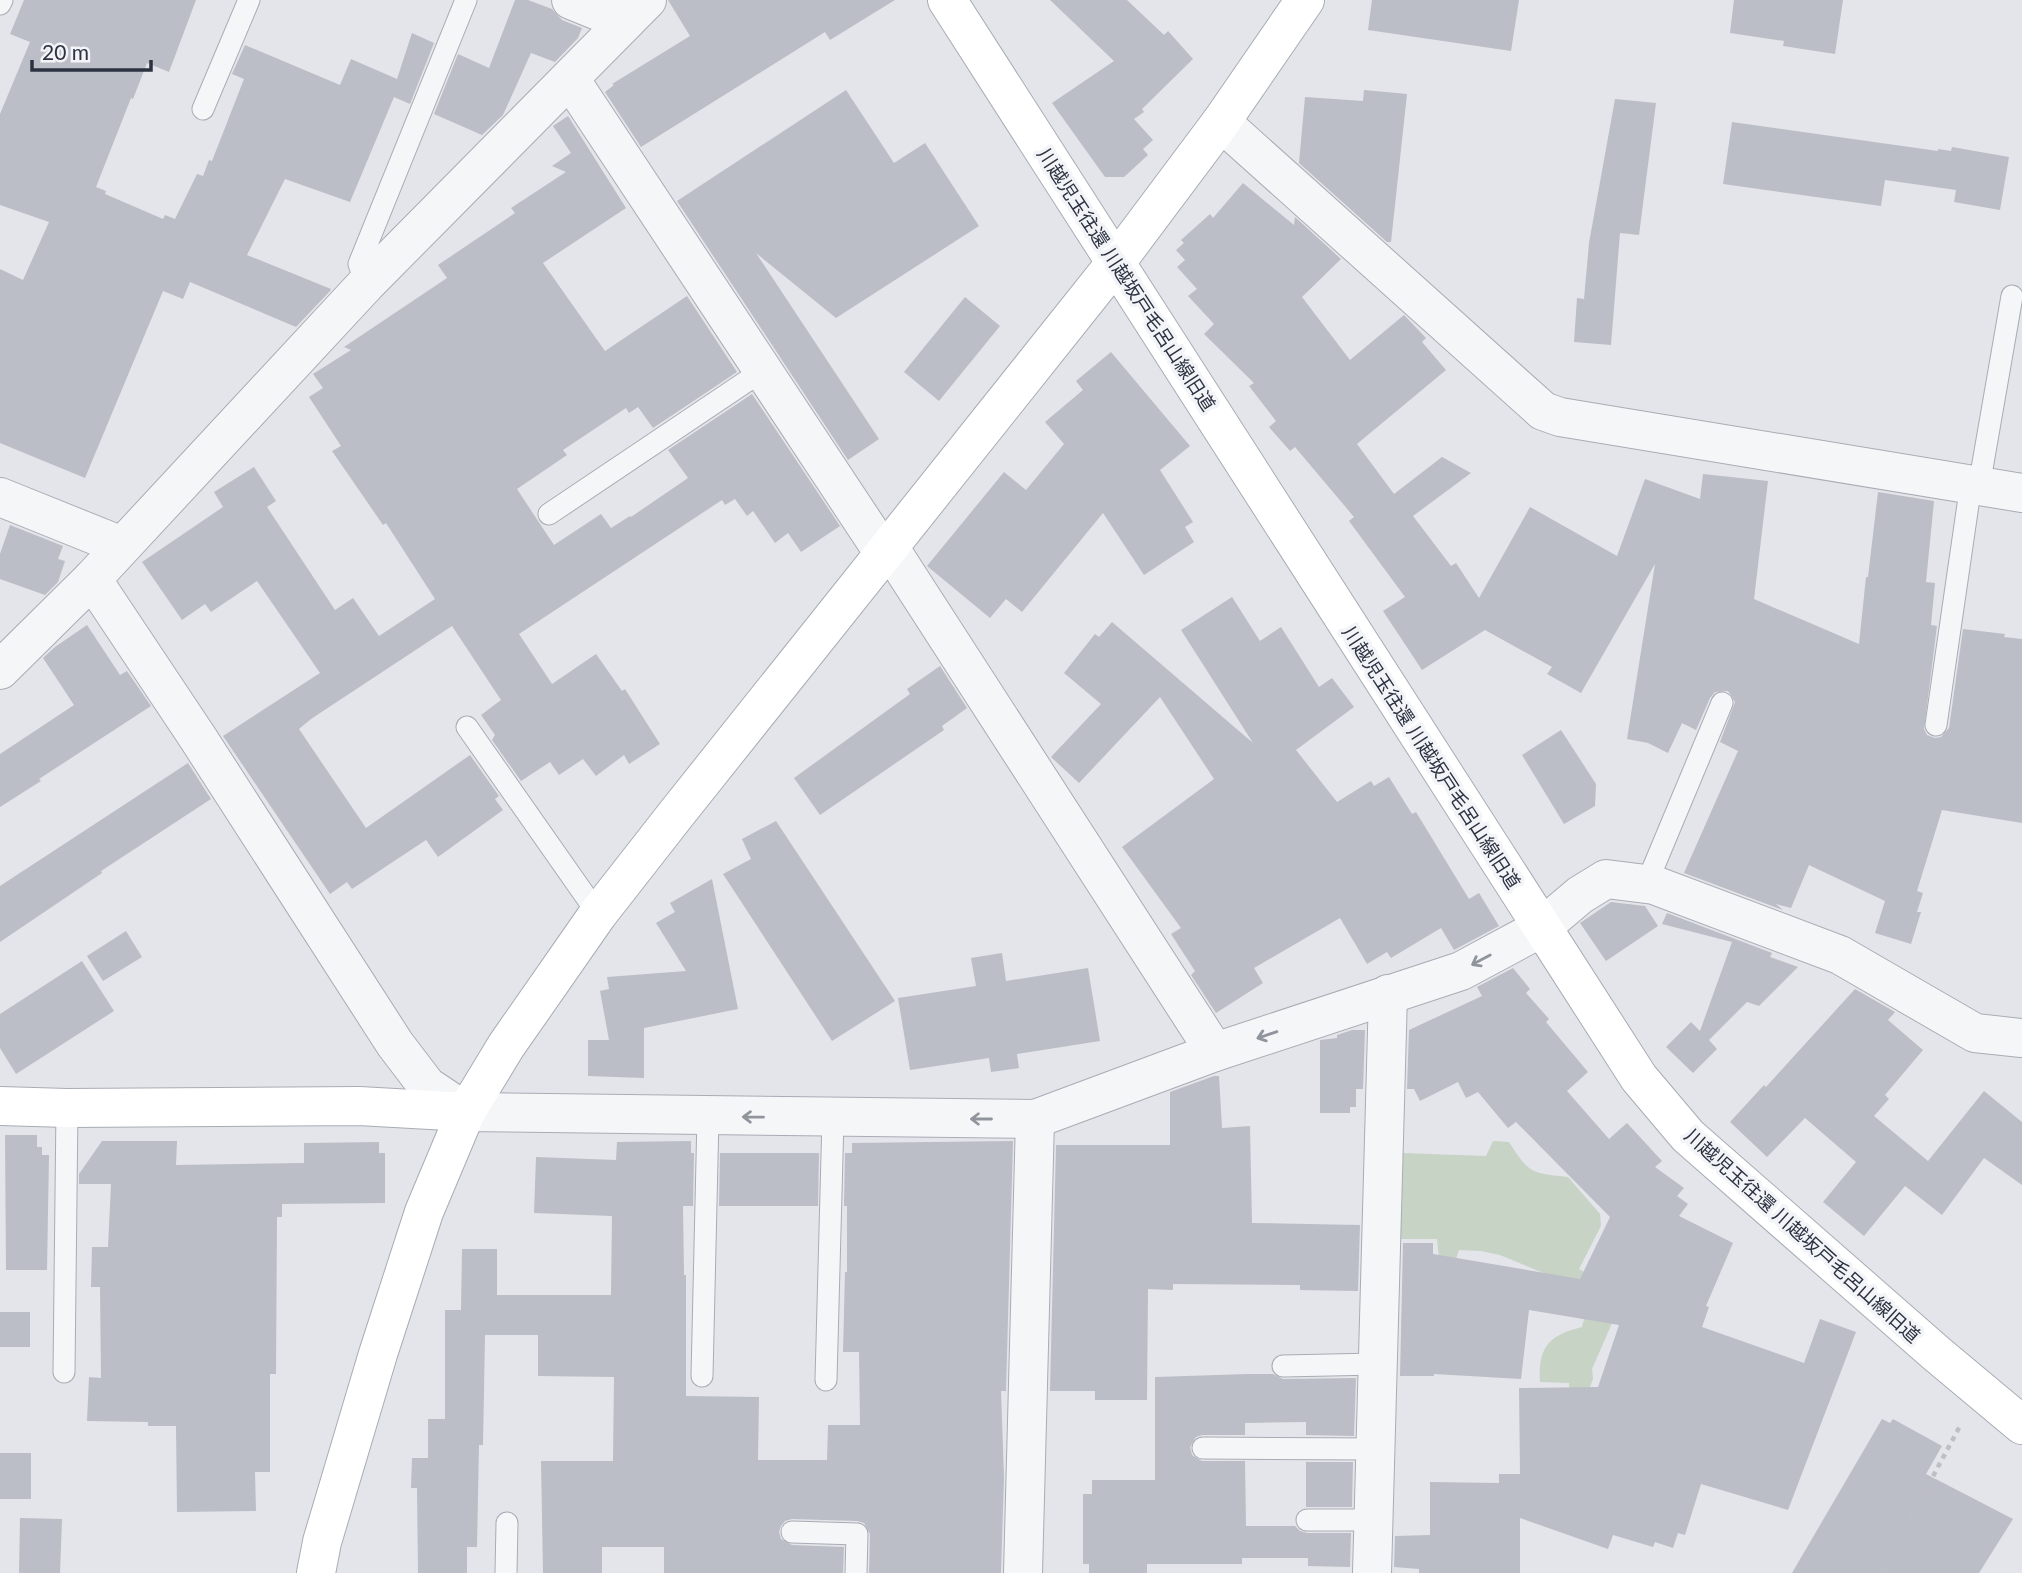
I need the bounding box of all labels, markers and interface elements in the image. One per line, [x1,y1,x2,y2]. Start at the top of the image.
scale bar [32,28,150,72]
text: 20 m [42,39,89,64]
street label: 川越児玉往還 川越坂戸毛呂山線旧道 [1033,143,1221,415]
street label: 川越児玉往還 川越坂戸毛呂山線旧道 [1338,621,1526,893]
one-way arrow [1471,954,1492,967]
one-way arrow [1256,1030,1278,1042]
one-way arrow [742,1110,765,1124]
one-way arrow [969,1112,992,1126]
street label: 川越児玉往還 川越坂戸毛呂山線旧道 [1681,1123,1925,1347]

